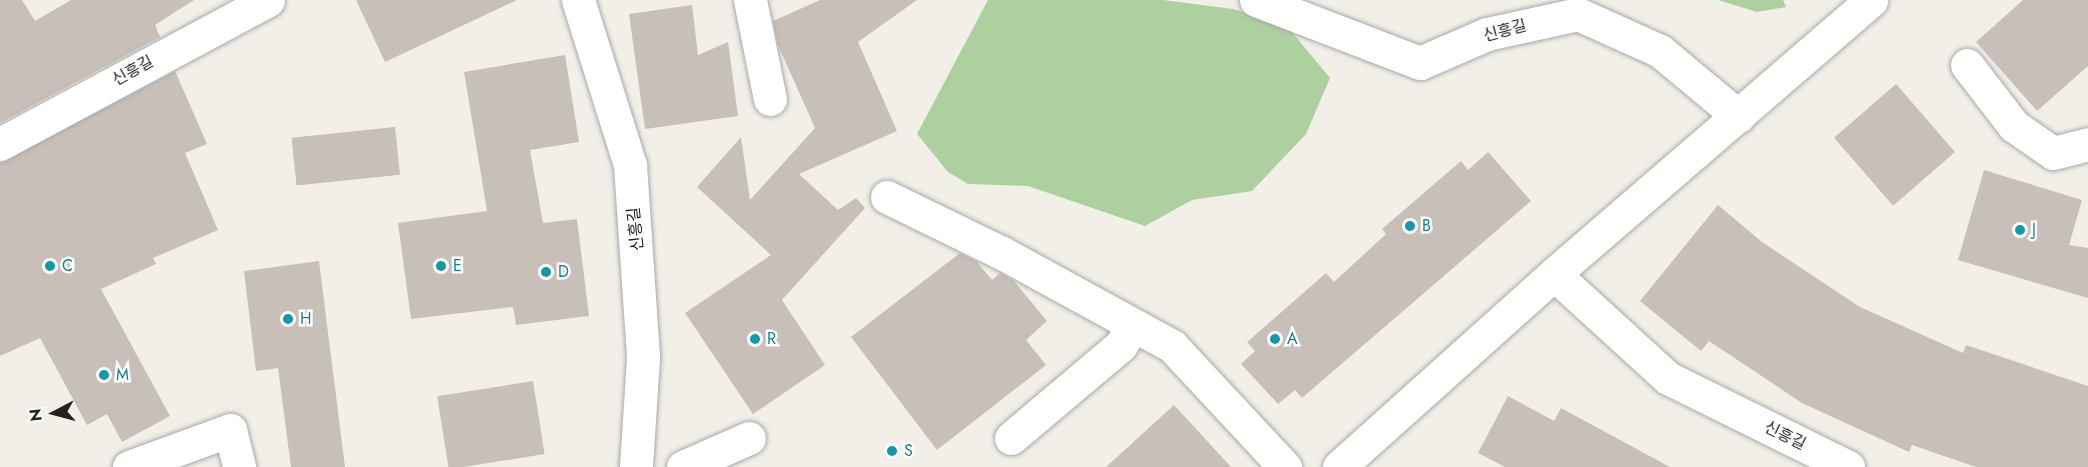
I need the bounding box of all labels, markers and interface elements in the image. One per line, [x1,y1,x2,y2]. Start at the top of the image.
street label: 신흥길 [1481,16,1529,46]
street label: 신흥길 [109,52,157,90]
street label: 신흥길 [624,206,648,252]
place label: B [1422,216,1431,236]
marker: B [1403,219,1417,233]
place label: J [2032,220,2036,240]
marker: J [2013,223,2027,237]
place label: C [62,256,73,276]
place label: E [453,256,462,276]
marker: C [43,259,57,273]
marker: E [434,259,448,273]
place label: D [558,262,569,282]
marker: D [539,265,553,279]
place label: H [300,309,311,329]
marker: H [281,312,295,326]
place label: R [767,329,776,349]
place label: A [1287,329,1298,349]
marker: R [748,332,762,346]
marker: A [1268,332,1282,346]
place label: M [116,365,129,385]
marker: M [97,368,111,382]
north arrow [24,383,84,443]
text: N [23,407,48,422]
street label: 신흥길 [1761,418,1809,454]
place label: S [904,441,913,461]
marker: S [885,444,899,458]

